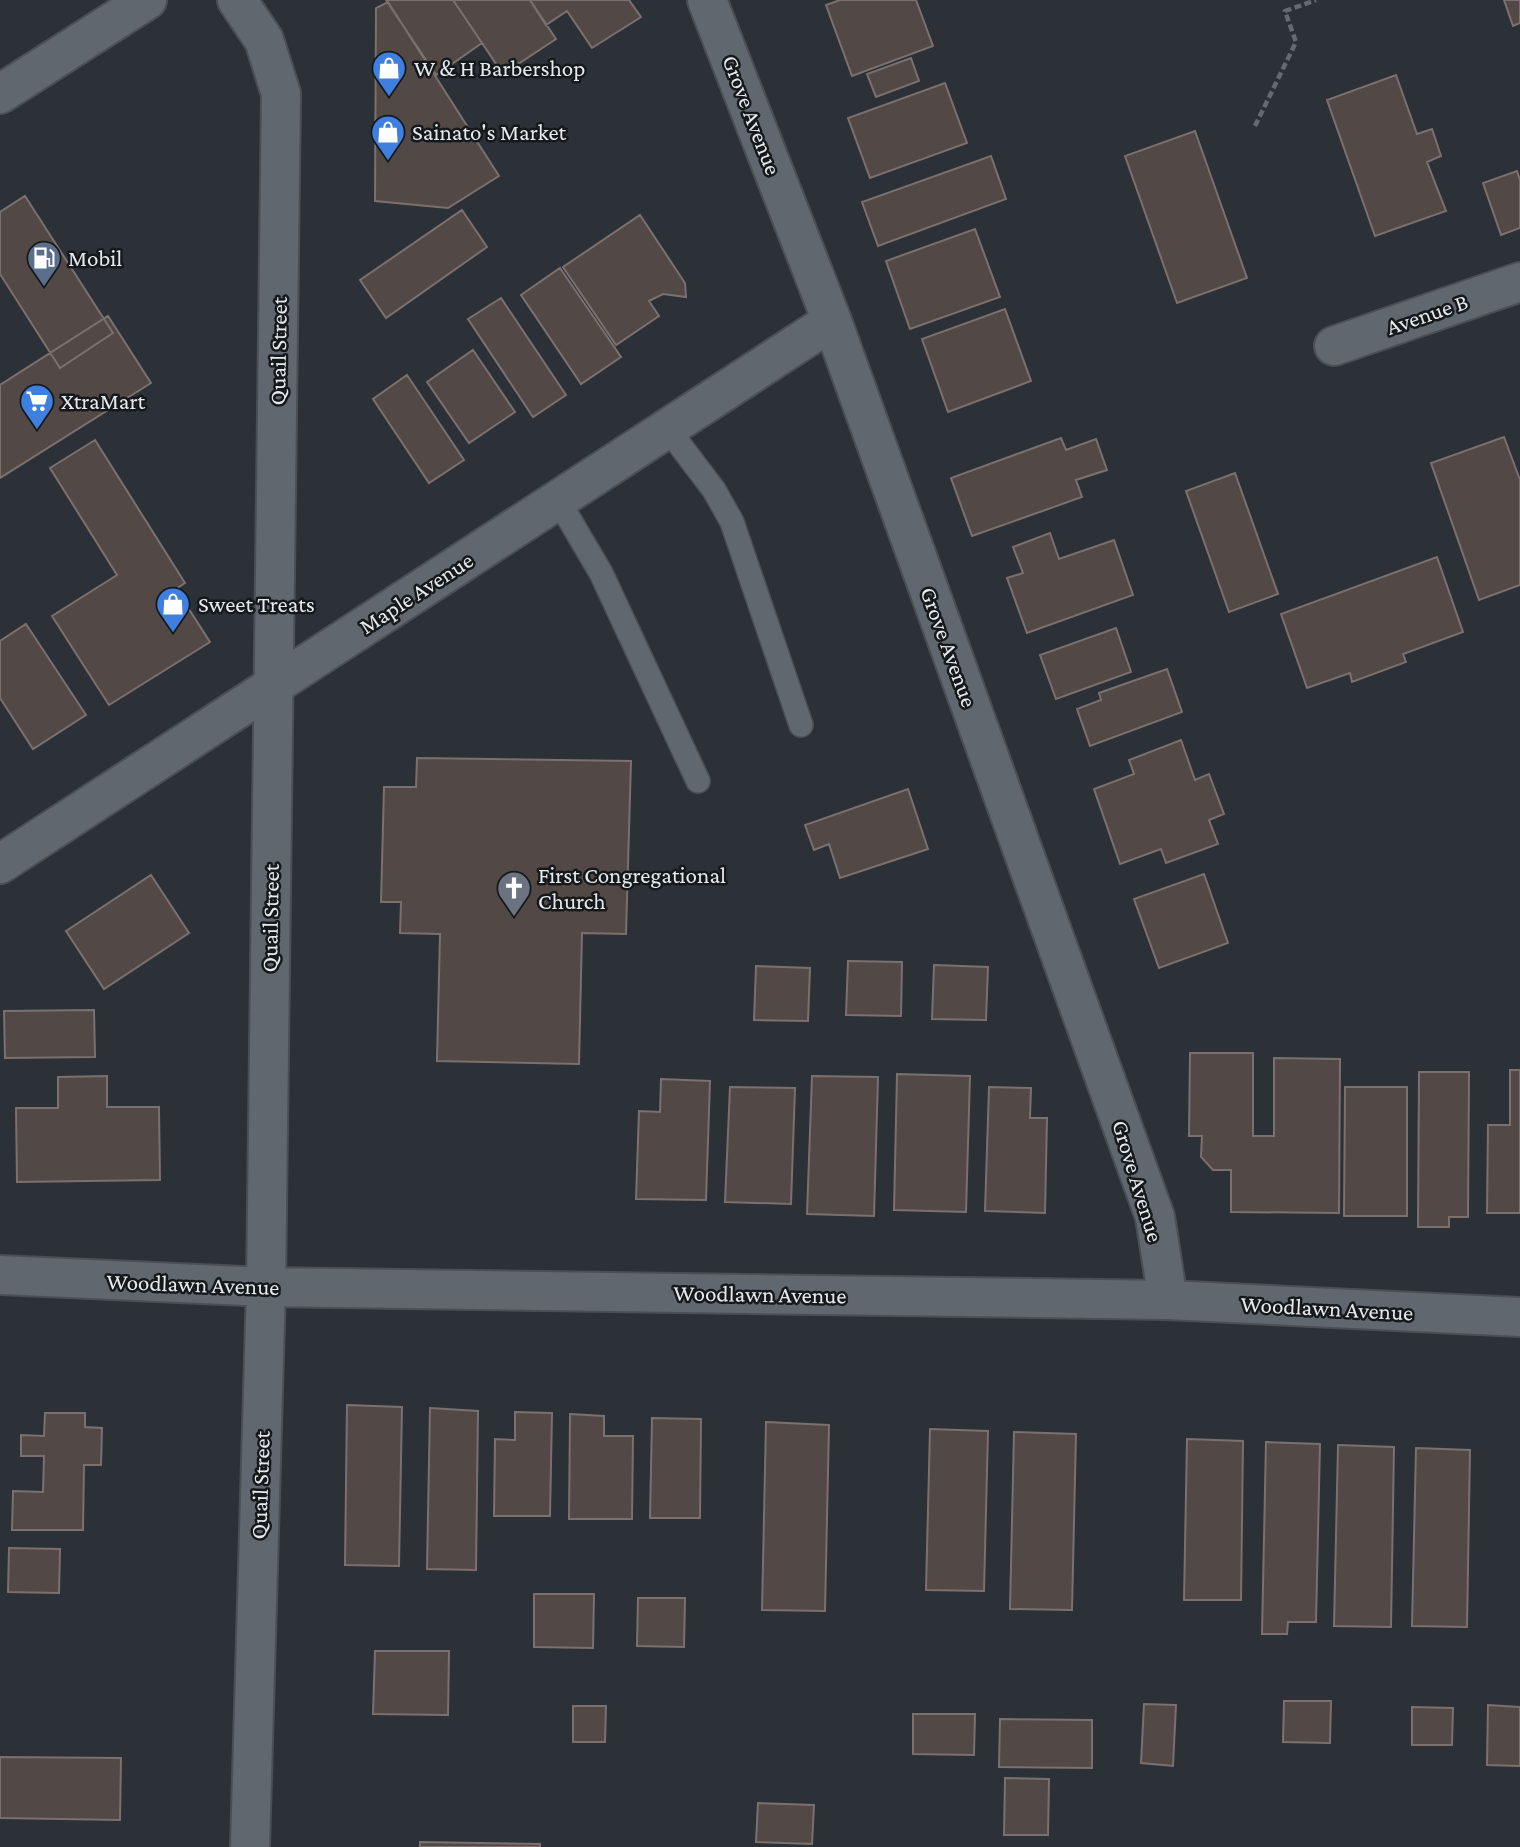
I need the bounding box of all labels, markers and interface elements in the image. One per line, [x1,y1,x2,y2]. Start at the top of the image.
shop icon: W & H Barbershop [370,49,408,98]
street label: Grove Avenue [717,51,787,179]
place label: W & H Barbershop [414,55,585,81]
shop icon: Sainato's Market [369,113,407,162]
place label: Sainato's Market [412,119,567,145]
fuel station icon: Mobil [25,239,63,288]
place label: Mobil [68,245,122,271]
street label: Avenue B [1383,288,1471,340]
street label: Quail Street [264,296,292,405]
supermarket icon: XtraMart [18,382,56,431]
place label: XtraMart [61,388,146,414]
street label: Maple Avenue [354,547,478,639]
street label: Grove Avenue [915,583,983,711]
shop icon: Sweet Treats [154,585,192,634]
place label: Sweet Treats [198,591,315,617]
place label: First Congregational Church [538,862,726,914]
street label: Quail Street [256,863,284,972]
church icon: First Congregational Church [495,869,533,918]
street label: Grove Avenue [1107,1117,1169,1245]
street label: Woodlawn Avenue [106,1268,280,1300]
street label: Woodlawn Avenue [673,1279,847,1309]
street label: Woodlawn Avenue [1240,1290,1414,1326]
street label: Quail Street [245,1430,275,1540]

